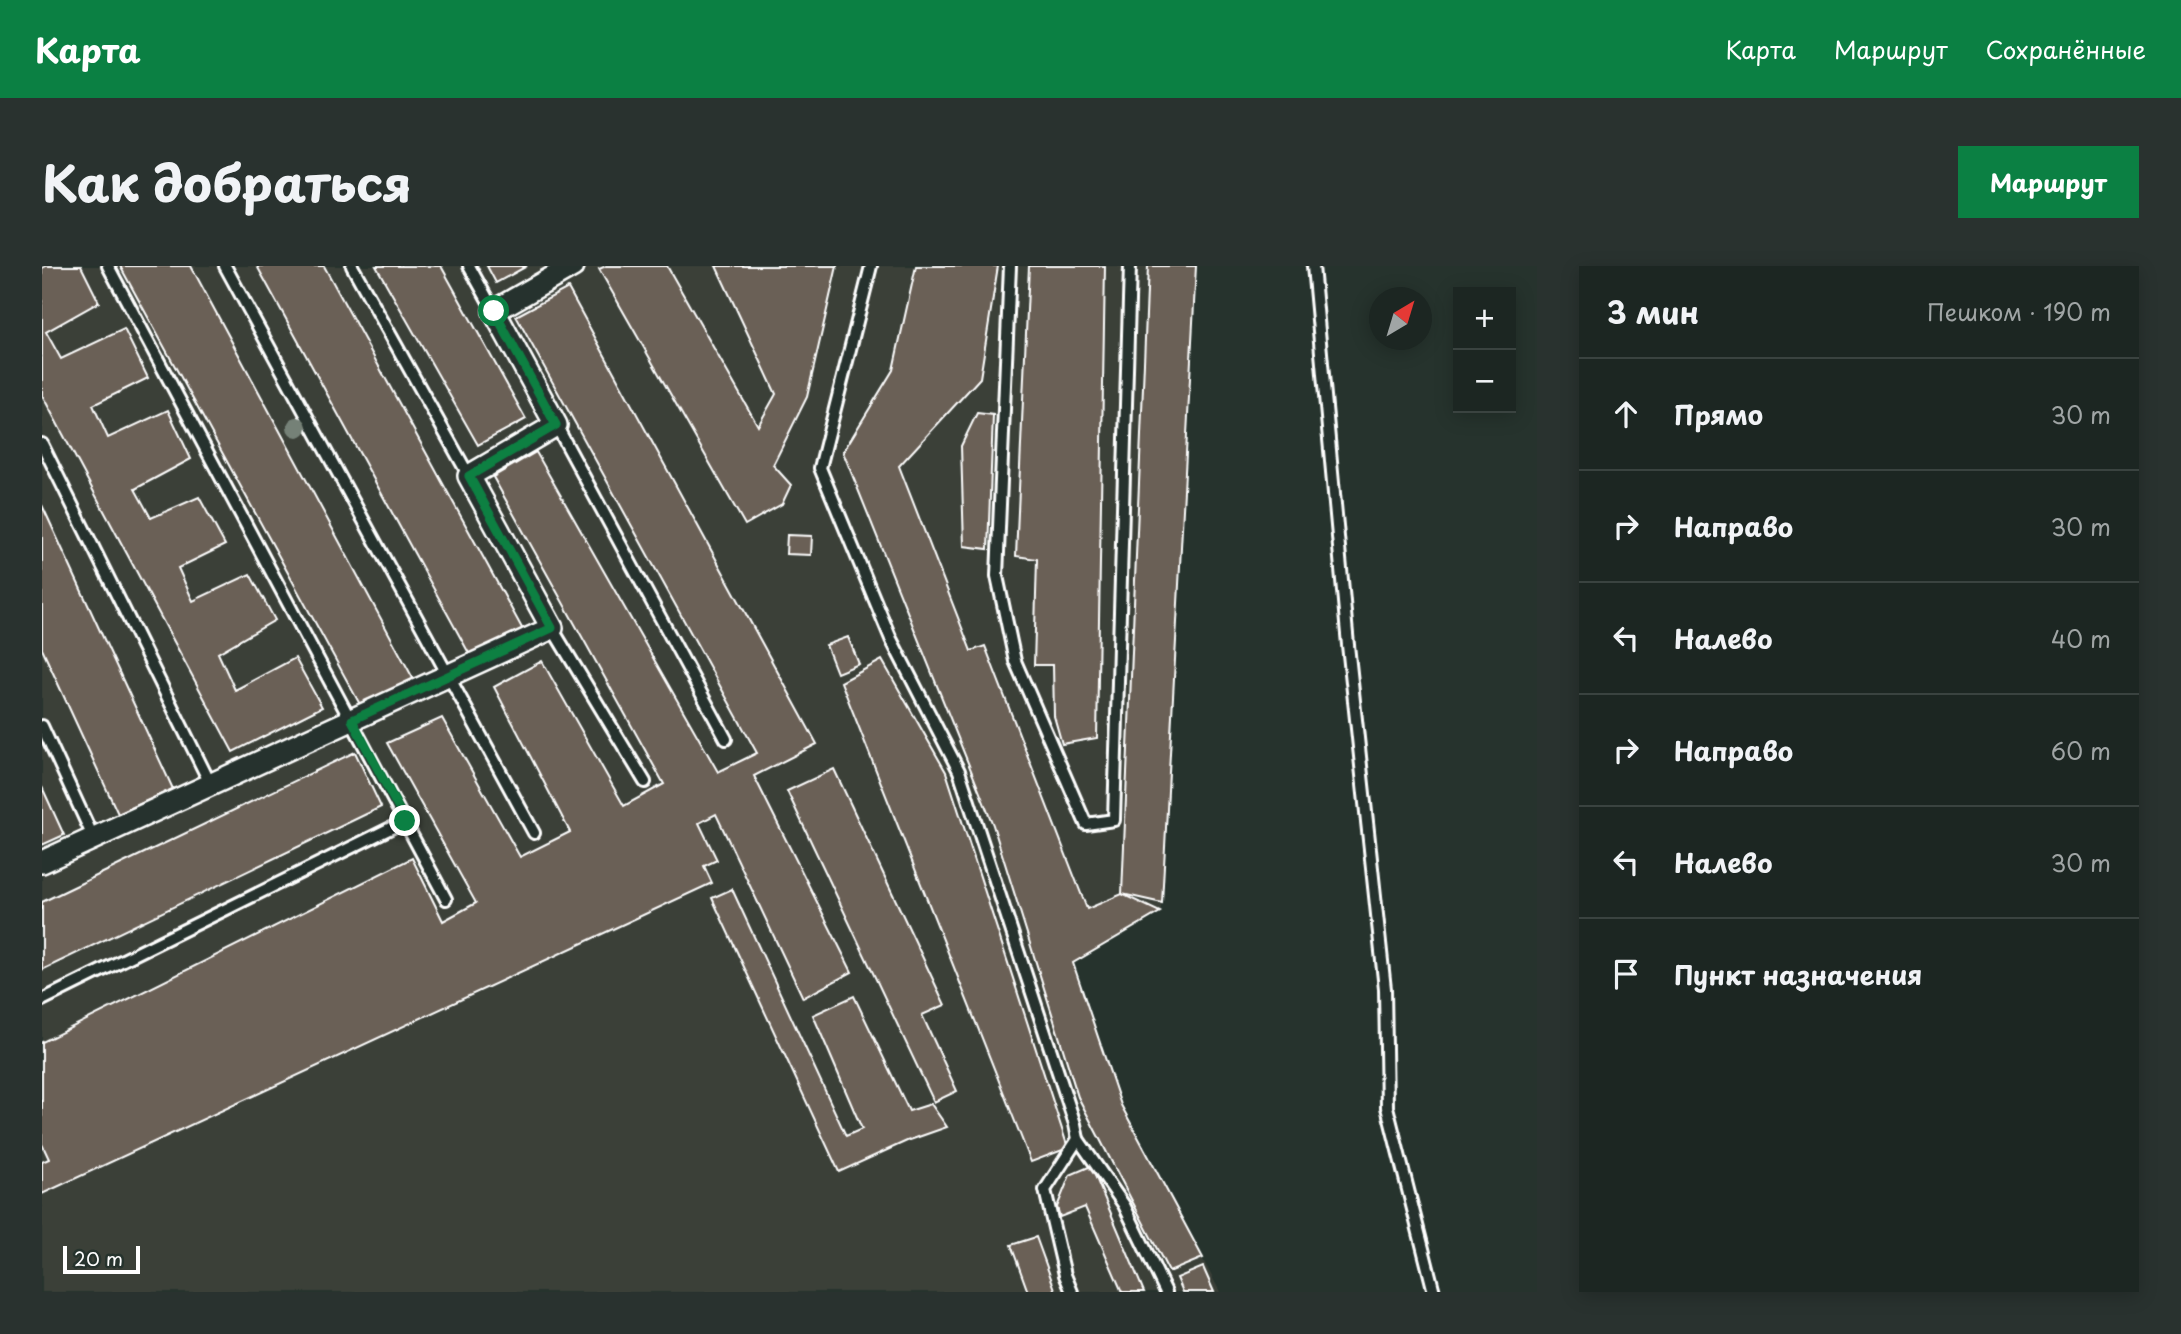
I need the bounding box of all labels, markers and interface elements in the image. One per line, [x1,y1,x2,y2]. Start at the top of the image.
text: Карта [35,24,141,74]
text: Карта [1725,31,1796,67]
text: Маршрут [1834,31,1948,67]
text: Сохранённые [1986,31,2146,67]
text: Как добраться [42,145,412,219]
button: Маршрут [1958,146,2139,218]
north arrow [1369,287,1432,350]
map controls [1453,287,1516,413]
button: + [1453,287,1516,350]
text: 3 мин [1607,289,1699,334]
text: Пешком · 190 m [1927,294,2111,329]
route start [478,295,509,326]
button: − [1453,350,1516,413]
icon: ahead [1607,395,1645,433]
text: Прямо [1674,395,1763,434]
text: 30 m [2050,397,2111,432]
icon: right [1607,507,1645,545]
text: Направо [1674,507,1793,546]
text: 30 m [2050,509,2111,544]
icon: left [1607,619,1645,657]
text: Налево [1674,619,1772,658]
text: 40 m [2051,621,2111,656]
icon: right [1607,731,1645,769]
text: Направо [1674,731,1793,770]
text: 60 m [2051,733,2111,768]
route end [389,805,420,836]
icon: left [1607,843,1645,881]
text: Налево [1674,843,1772,882]
text: 30 m [2050,845,2111,880]
icon: arrive [1607,955,1645,993]
text: Пункт назначения [1674,955,1922,994]
scale bar [63,1243,140,1275]
text: 20 m [74,1244,123,1272]

